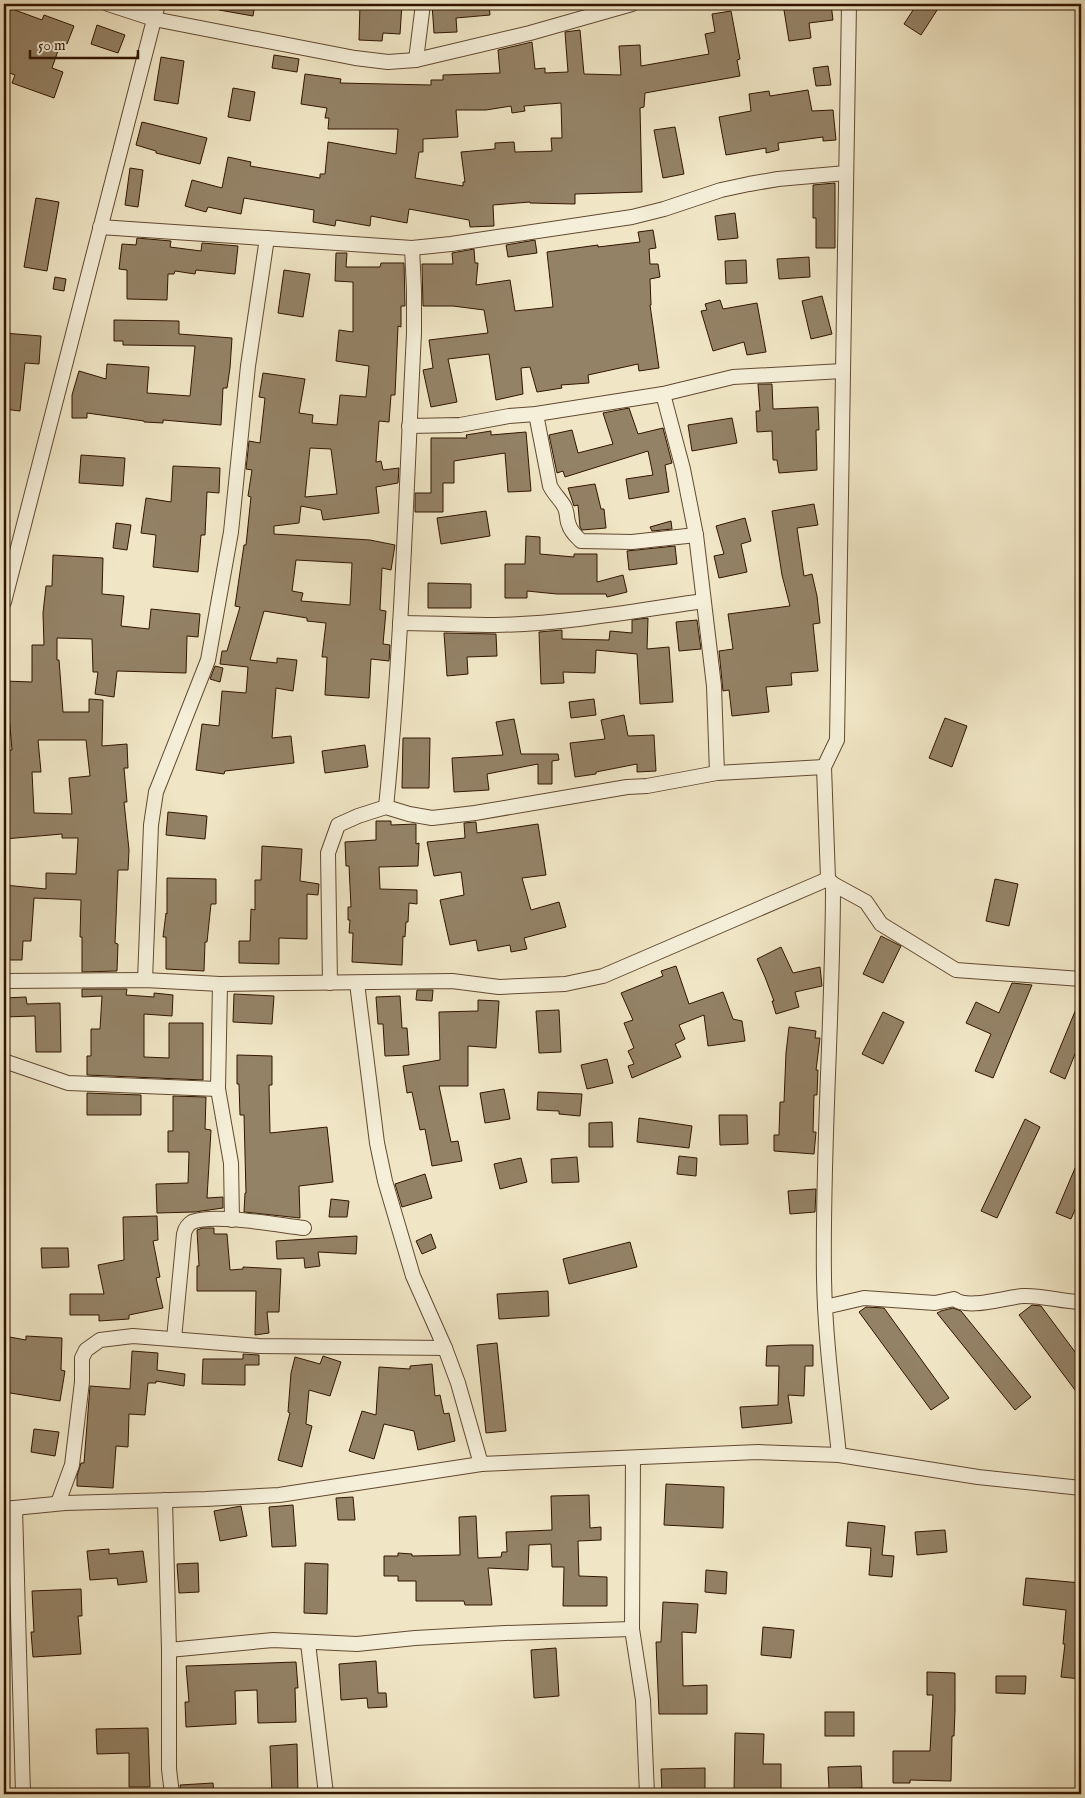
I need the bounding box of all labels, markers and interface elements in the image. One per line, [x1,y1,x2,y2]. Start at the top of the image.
scale bar [30,28,138,60]
text: 50 m [38,36,66,55]

